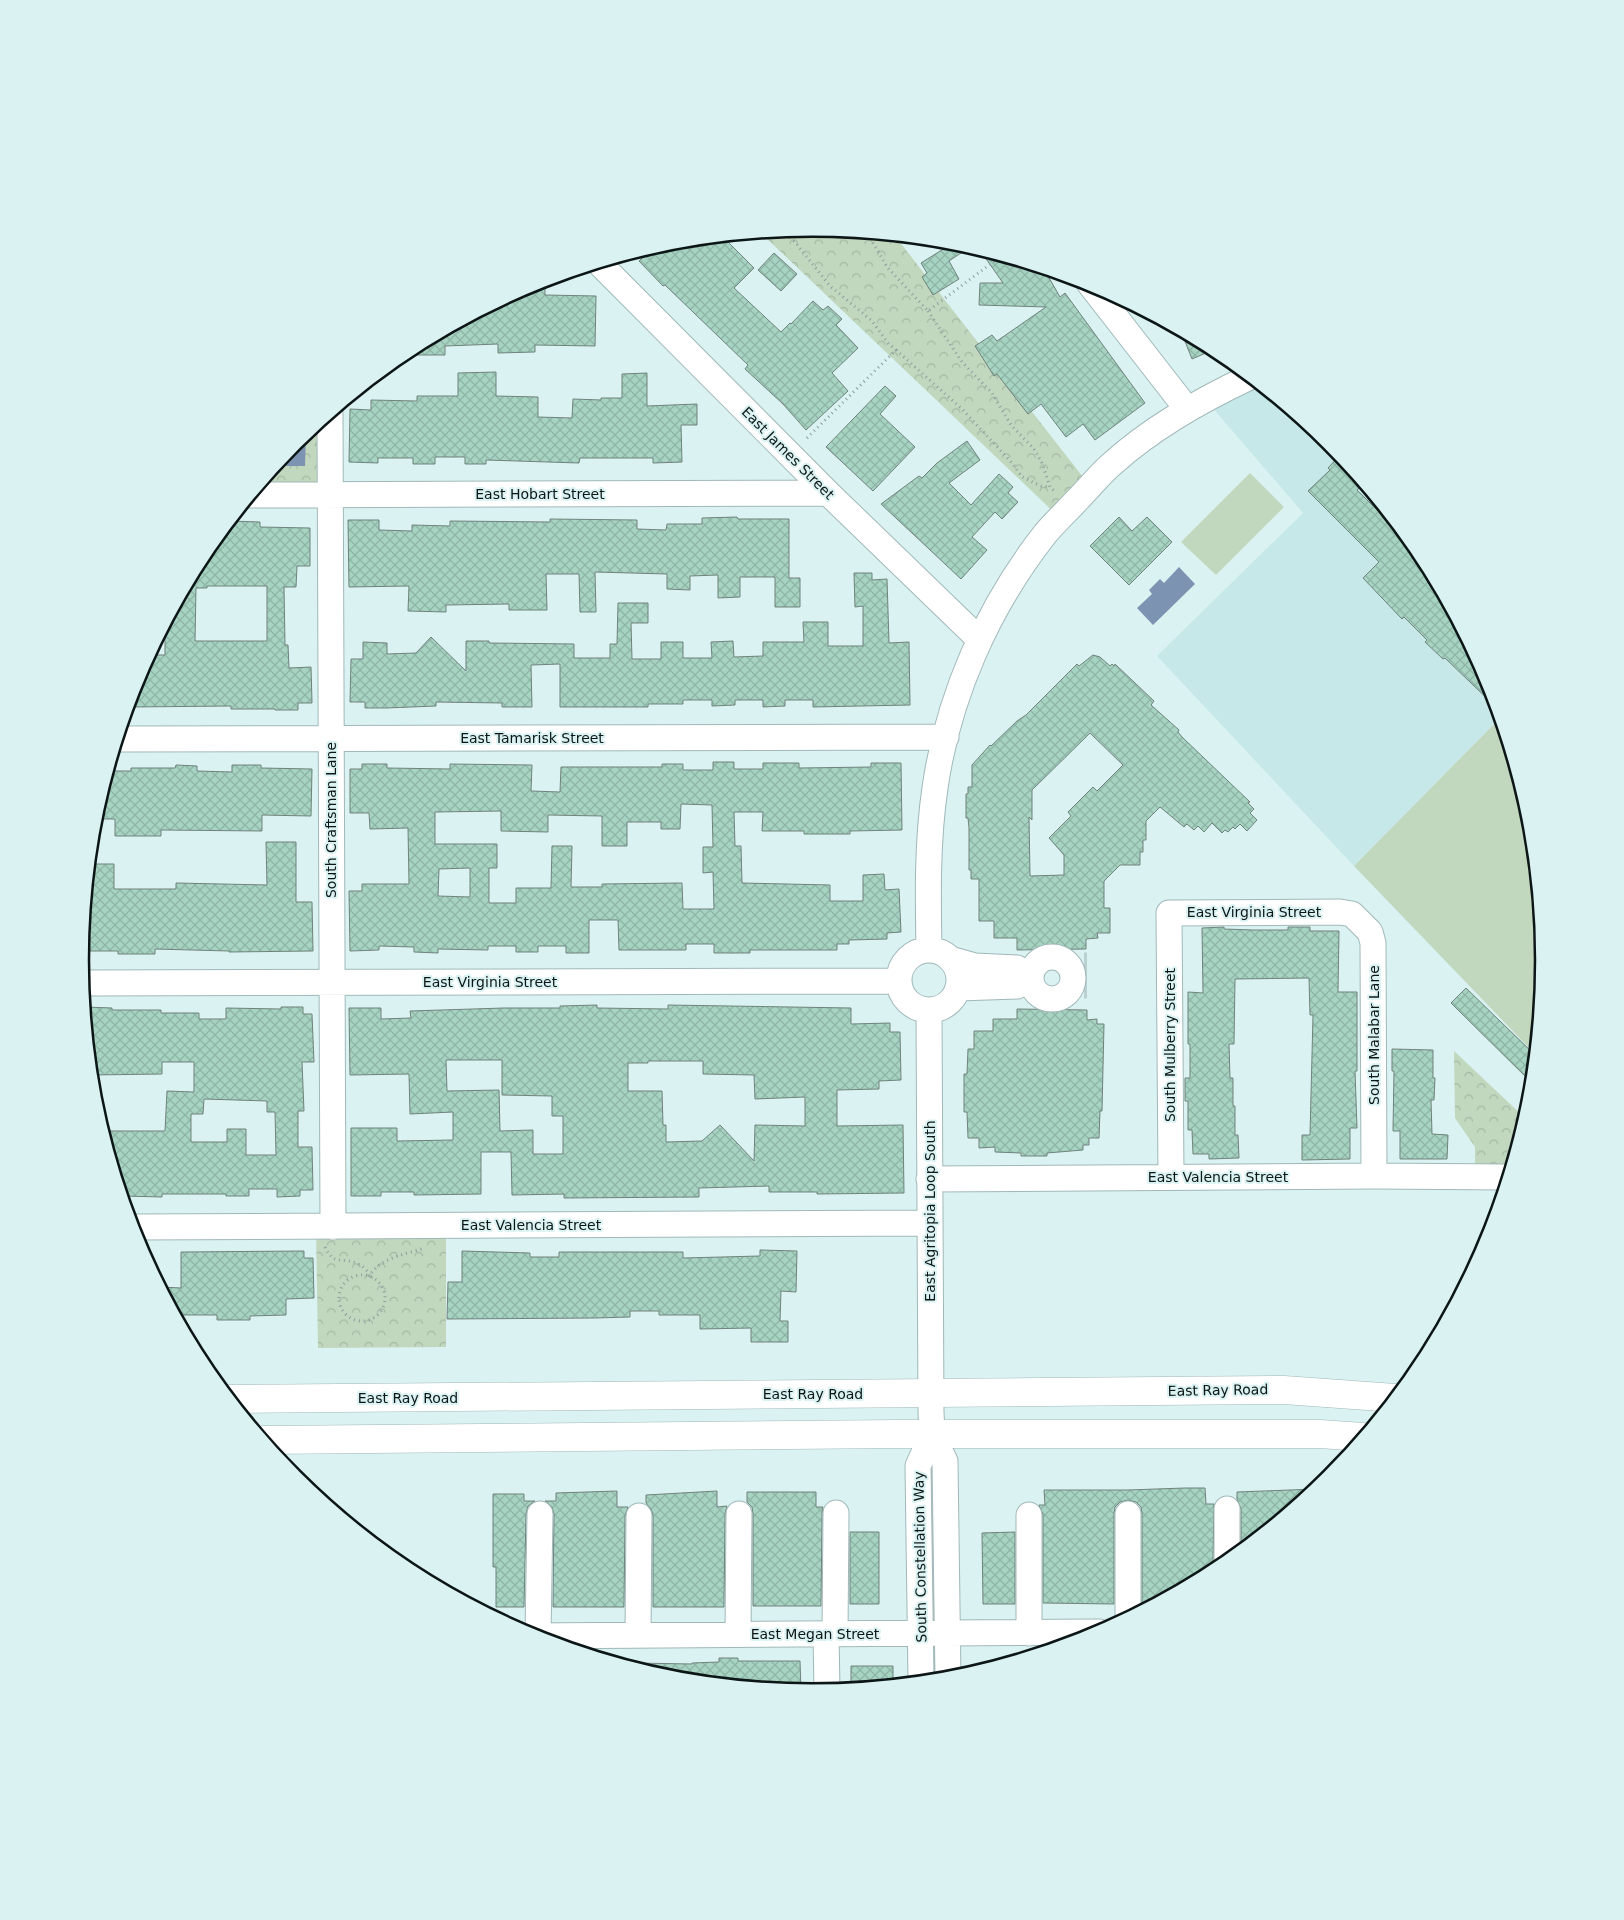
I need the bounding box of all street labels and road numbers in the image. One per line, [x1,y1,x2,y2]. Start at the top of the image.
street label: East James Street [739,404,838,503]
street label: East Hobart Street [475,486,605,502]
street label: East Tamarisk Street [460,730,604,746]
street label: South Craftsman Lane [323,742,339,898]
street label: East Virginia Street [1187,904,1322,920]
street label: South Malabar Lane [1366,965,1382,1105]
street label: South Mulberry Street [1162,967,1178,1122]
street label: East Virginia Street [423,974,558,990]
street label: East Agritopia Loop South [922,1120,938,1302]
street label: East Valencia Street [1148,1169,1289,1185]
street label: East Valencia Street [461,1217,602,1233]
street label: East Ray Road [1168,1381,1268,1399]
street label: East Ray Road [763,1386,863,1402]
street label: East Ray Road [358,1390,458,1406]
street label: South Constellation Way [911,1471,929,1643]
street label: East Megan Street [751,1626,880,1642]

